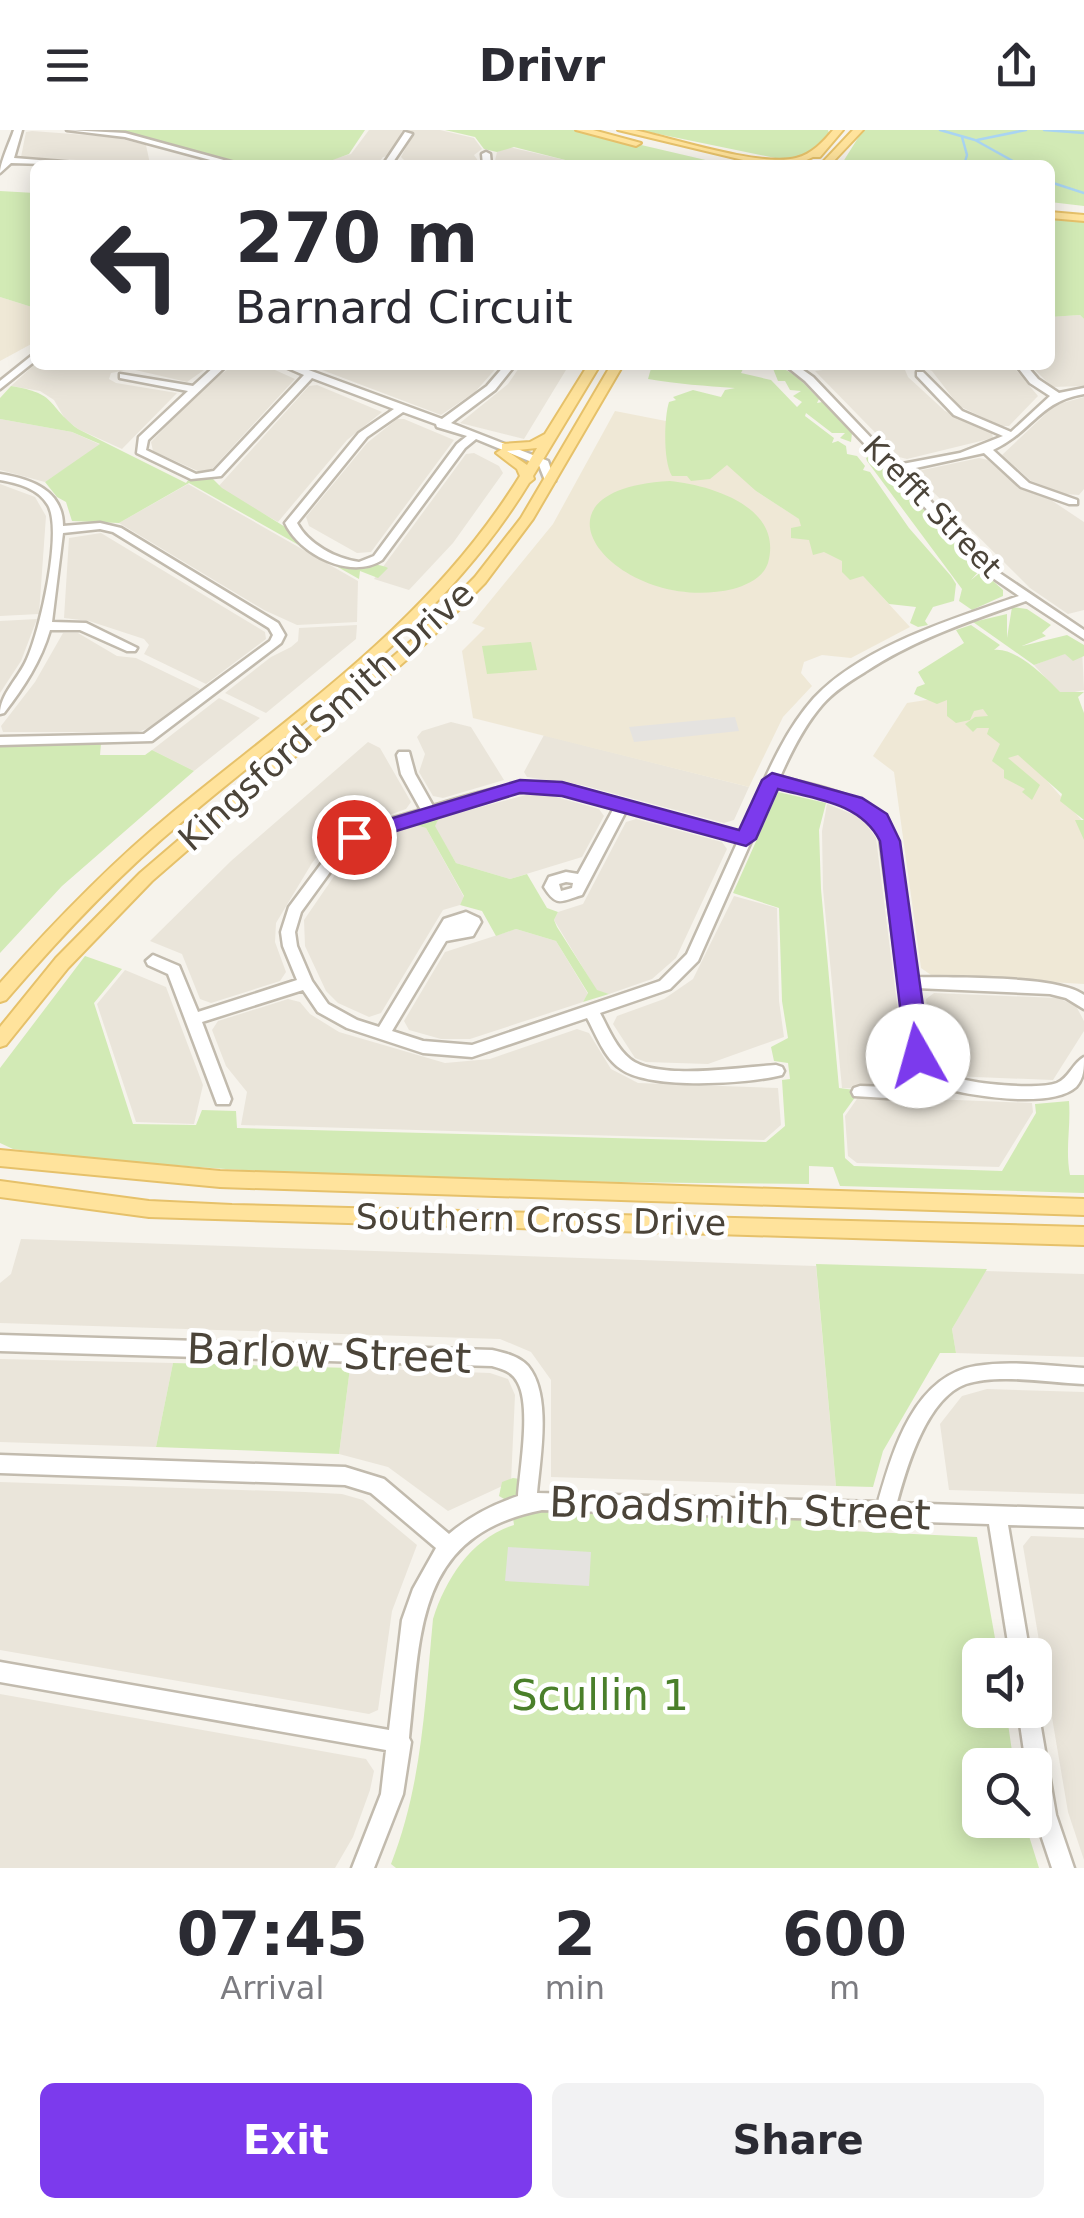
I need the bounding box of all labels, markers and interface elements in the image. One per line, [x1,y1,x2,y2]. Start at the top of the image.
icon: menu [40,38,95,93]
icon: share [989,38,1044,93]
text: Drivr [479,39,605,92]
text: 270 m [235,197,478,279]
icon: left [70,200,200,330]
text: Barnard Circuit [235,281,573,334]
street label: Krefft Street [856,429,1009,585]
street label: Kingsford Smith Drive [170,573,482,859]
pin [312,795,397,880]
icon: arrive [327,810,382,865]
position arrow [866,1004,970,1108]
street label: Southern Cross Drive [355,1197,727,1243]
street label: Barlow Street [186,1324,472,1383]
street label: Broadsmith Street [548,1477,932,1540]
map controls [962,1638,1052,1838]
button: sound [962,1638,1052,1728]
park label: Scullin 1 [511,1671,689,1720]
button: search [962,1748,1052,1838]
text: 07:45 [177,1899,368,1969]
text: 2 [554,1899,596,1969]
text: 600 [782,1899,907,1969]
text: Arrival [220,1969,324,2007]
text: min [545,1969,605,2007]
text: m [829,1969,860,2007]
button: Exit [40,2083,532,2198]
button: Share [552,2083,1044,2198]

